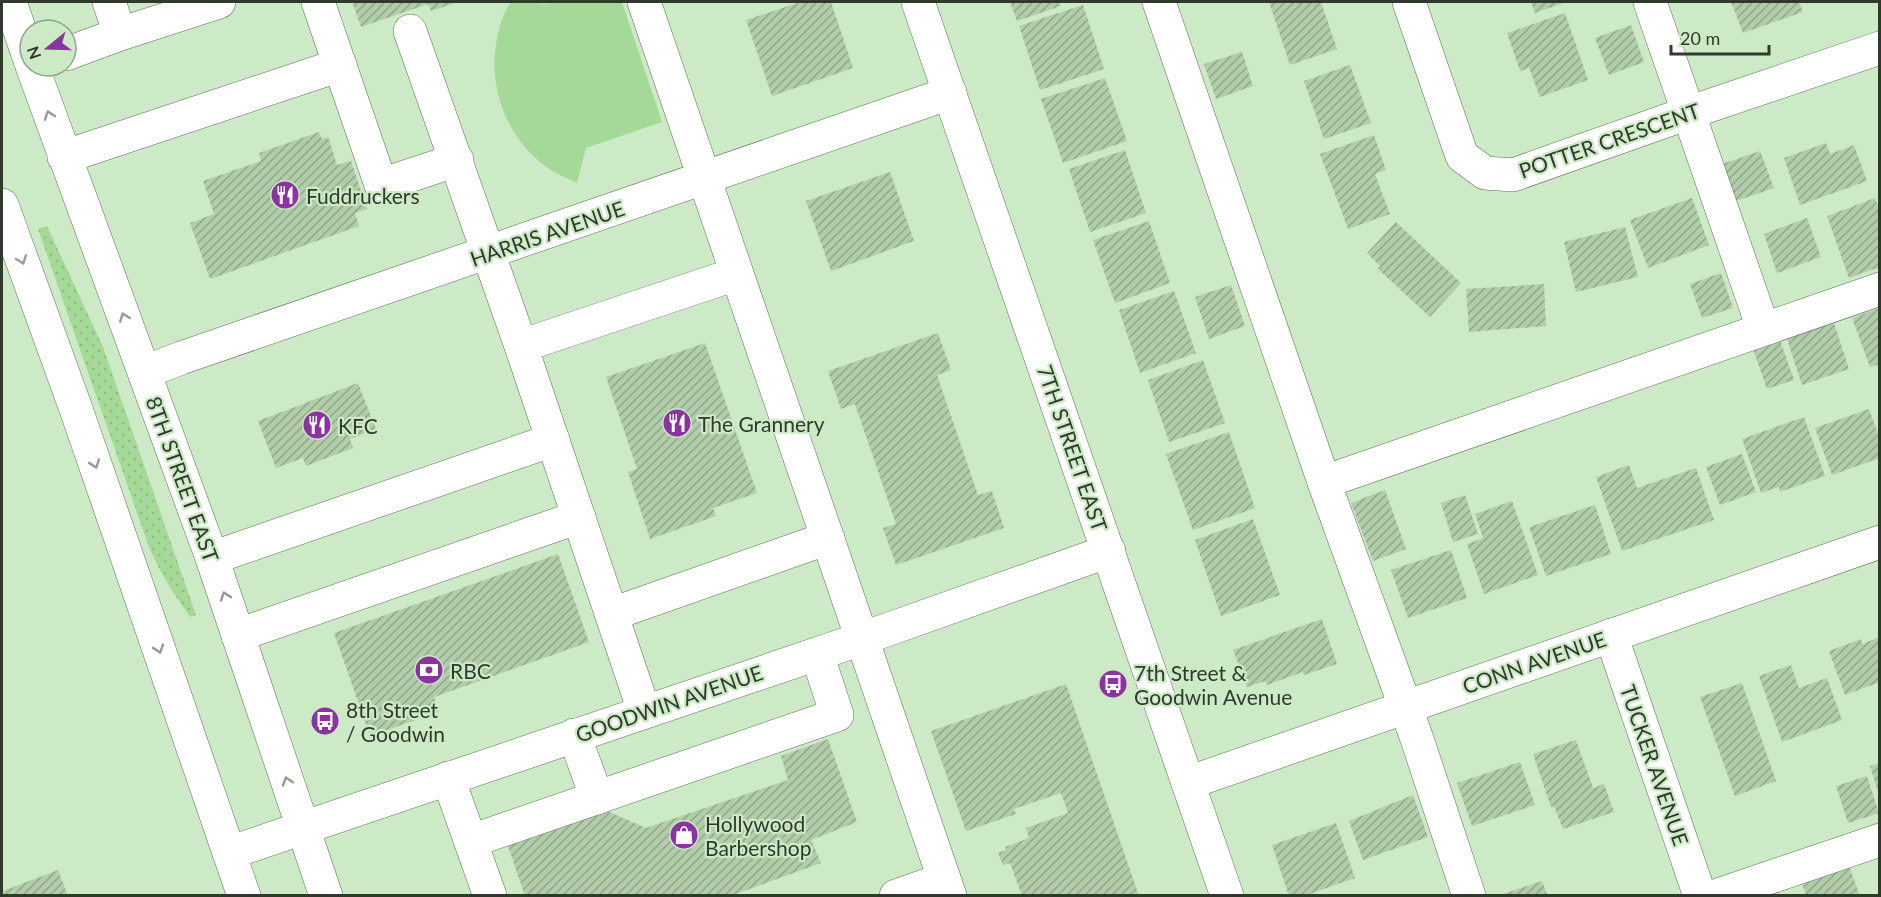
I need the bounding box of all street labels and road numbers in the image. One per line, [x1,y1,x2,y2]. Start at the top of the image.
street label: POTTER CRESCENT [1515,97,1703,183]
street label: HARRIS AVENUE [467,195,627,271]
street label: 7TH STREET EAST [1033,361,1113,535]
street label: 8TH STREET EAST [141,393,225,566]
street label: CONN AVENUE [1459,626,1609,698]
street label: GOODWIN AVENUE [572,659,766,747]
street label: TUCKER AVENUE [1616,681,1694,849]

